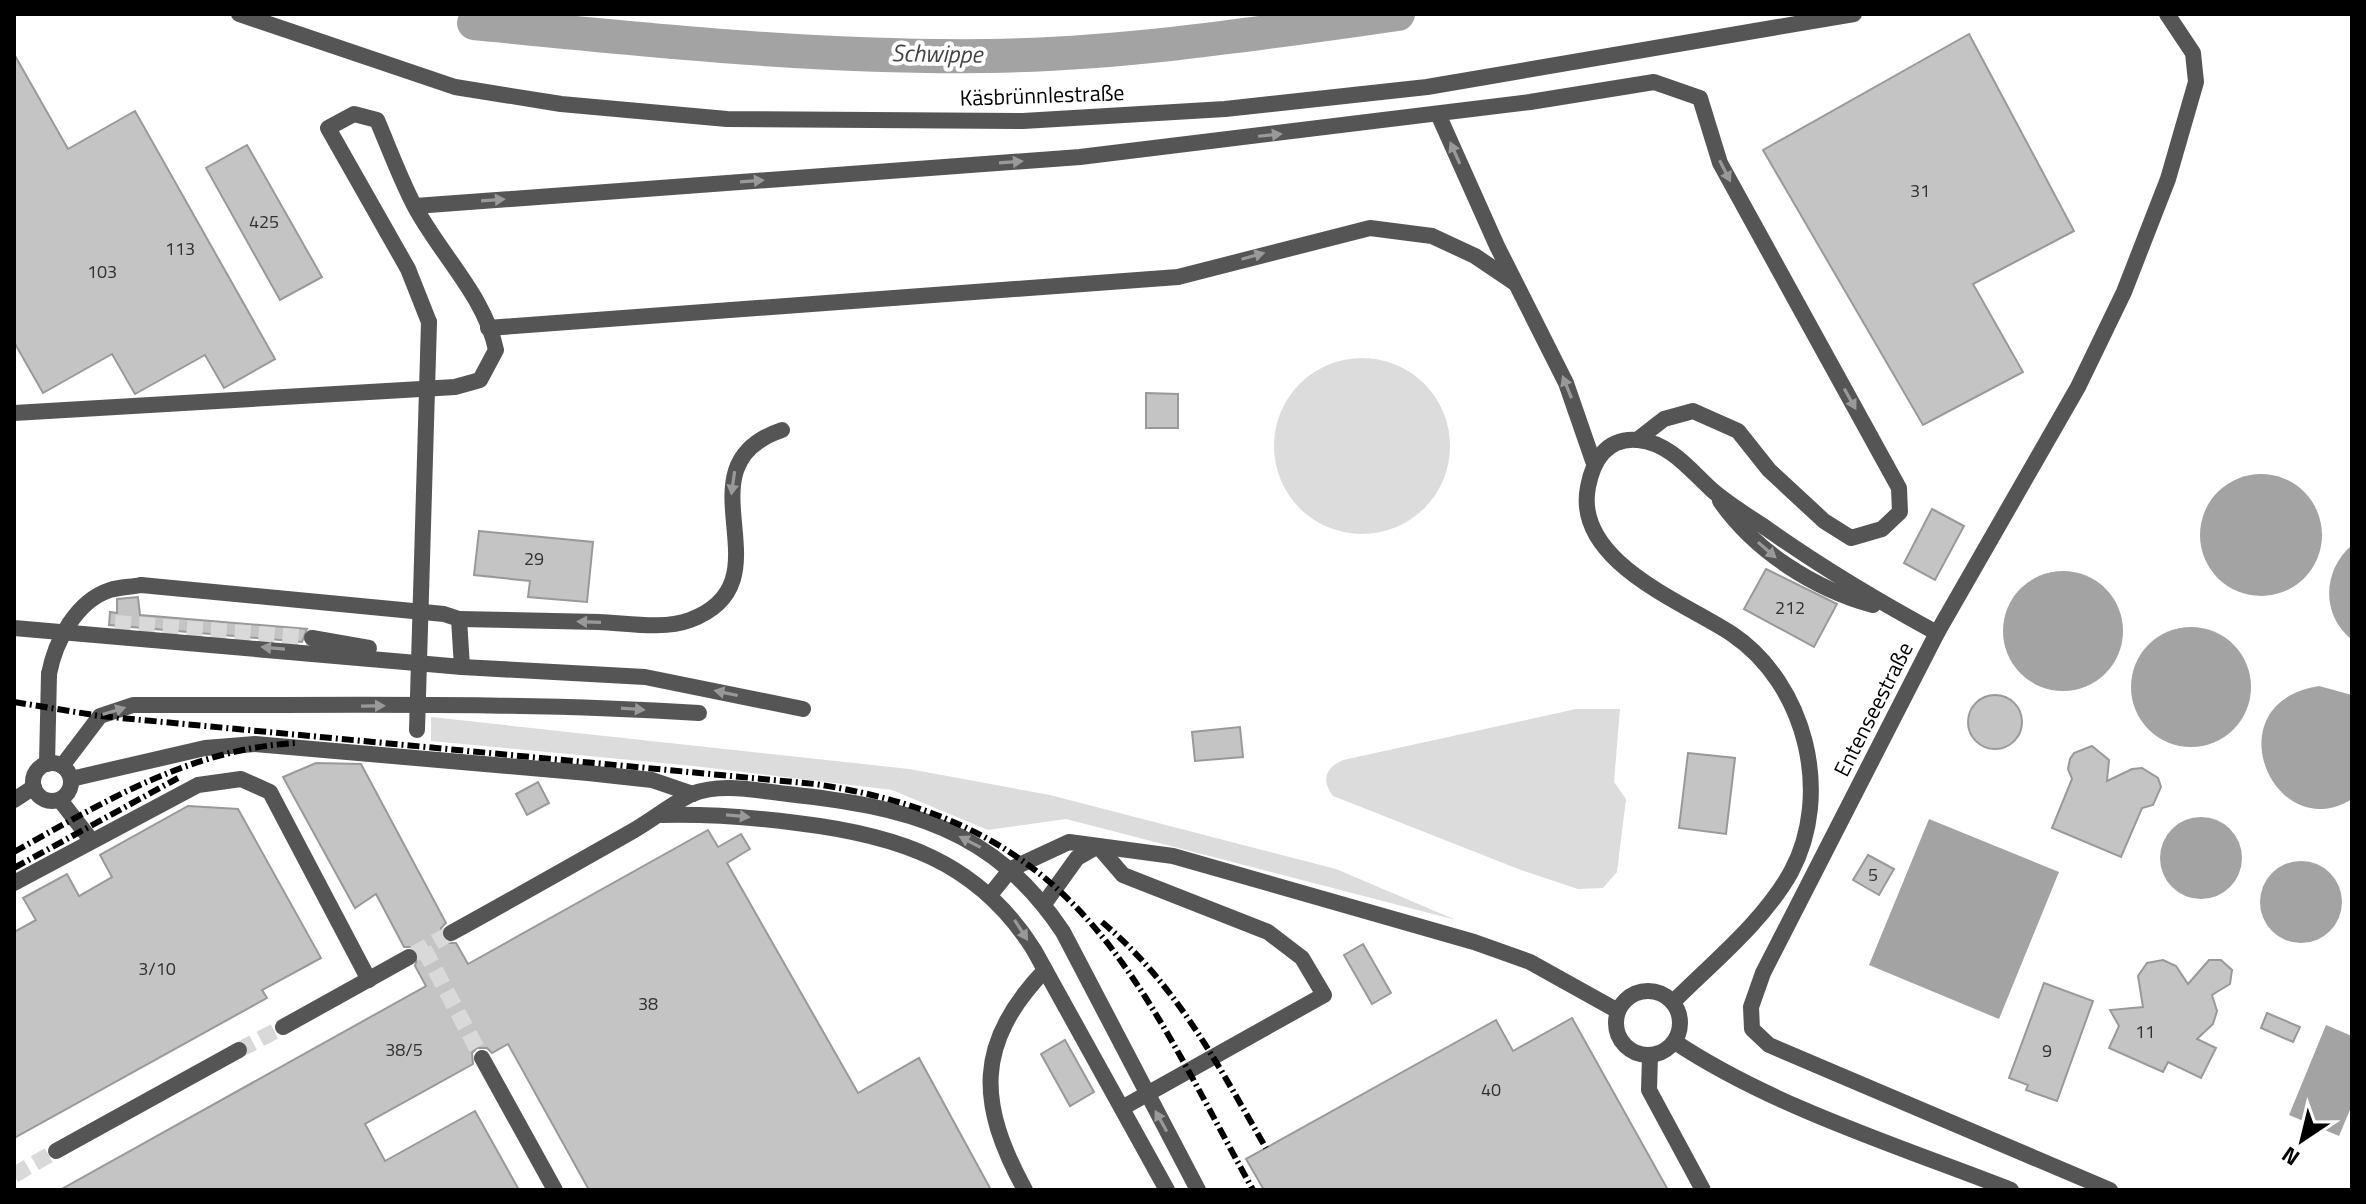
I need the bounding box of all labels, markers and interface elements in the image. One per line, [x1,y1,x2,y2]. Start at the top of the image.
water label: Schwippe [891,34,985,72]
street label: Käsbrünnlestraße [959,75,1125,115]
one-way arrow [1258,129,1283,142]
one-way arrow [1448,141,1462,164]
one-way arrow [999,155,1024,168]
one-way arrow [1719,160,1732,183]
one-way arrow [740,174,765,187]
house number: 31 [1910,177,1930,204]
one-way arrow [481,193,506,206]
house number: 425 [249,208,279,235]
house number: 113 [165,235,195,262]
one-way arrow [1241,249,1265,262]
house number: 103 [87,258,117,285]
one-way arrow [1560,375,1573,399]
one-way arrow [1843,388,1857,411]
one-way arrow [726,470,739,495]
one-way arrow [1757,541,1777,558]
house number: 29 [524,545,544,572]
house number: 212 [1775,594,1805,621]
one-way arrow [576,616,601,629]
street label: Entenseestraße [1824,636,1922,782]
one-way arrow [260,641,285,654]
one-way arrow [714,686,739,699]
one-way arrow [361,700,386,712]
one-way arrow [621,703,646,716]
one-way arrow [102,704,126,717]
one-way arrow [726,810,751,823]
one-way arrow [959,836,982,849]
house number: 5 [1868,861,1878,888]
one-way arrow [1014,919,1028,941]
house number: 3/10 [138,955,176,982]
house number: 38 [638,990,658,1017]
house number: 11 [2135,1018,2155,1045]
house number: 38/5 [385,1036,423,1063]
house number: 9 [2042,1037,2052,1064]
house number: 40 [1481,1076,1501,1103]
north arrow [2262,1100,2342,1180]
one-way arrow [1154,1110,1168,1133]
text: N [2275,1138,2307,1175]

